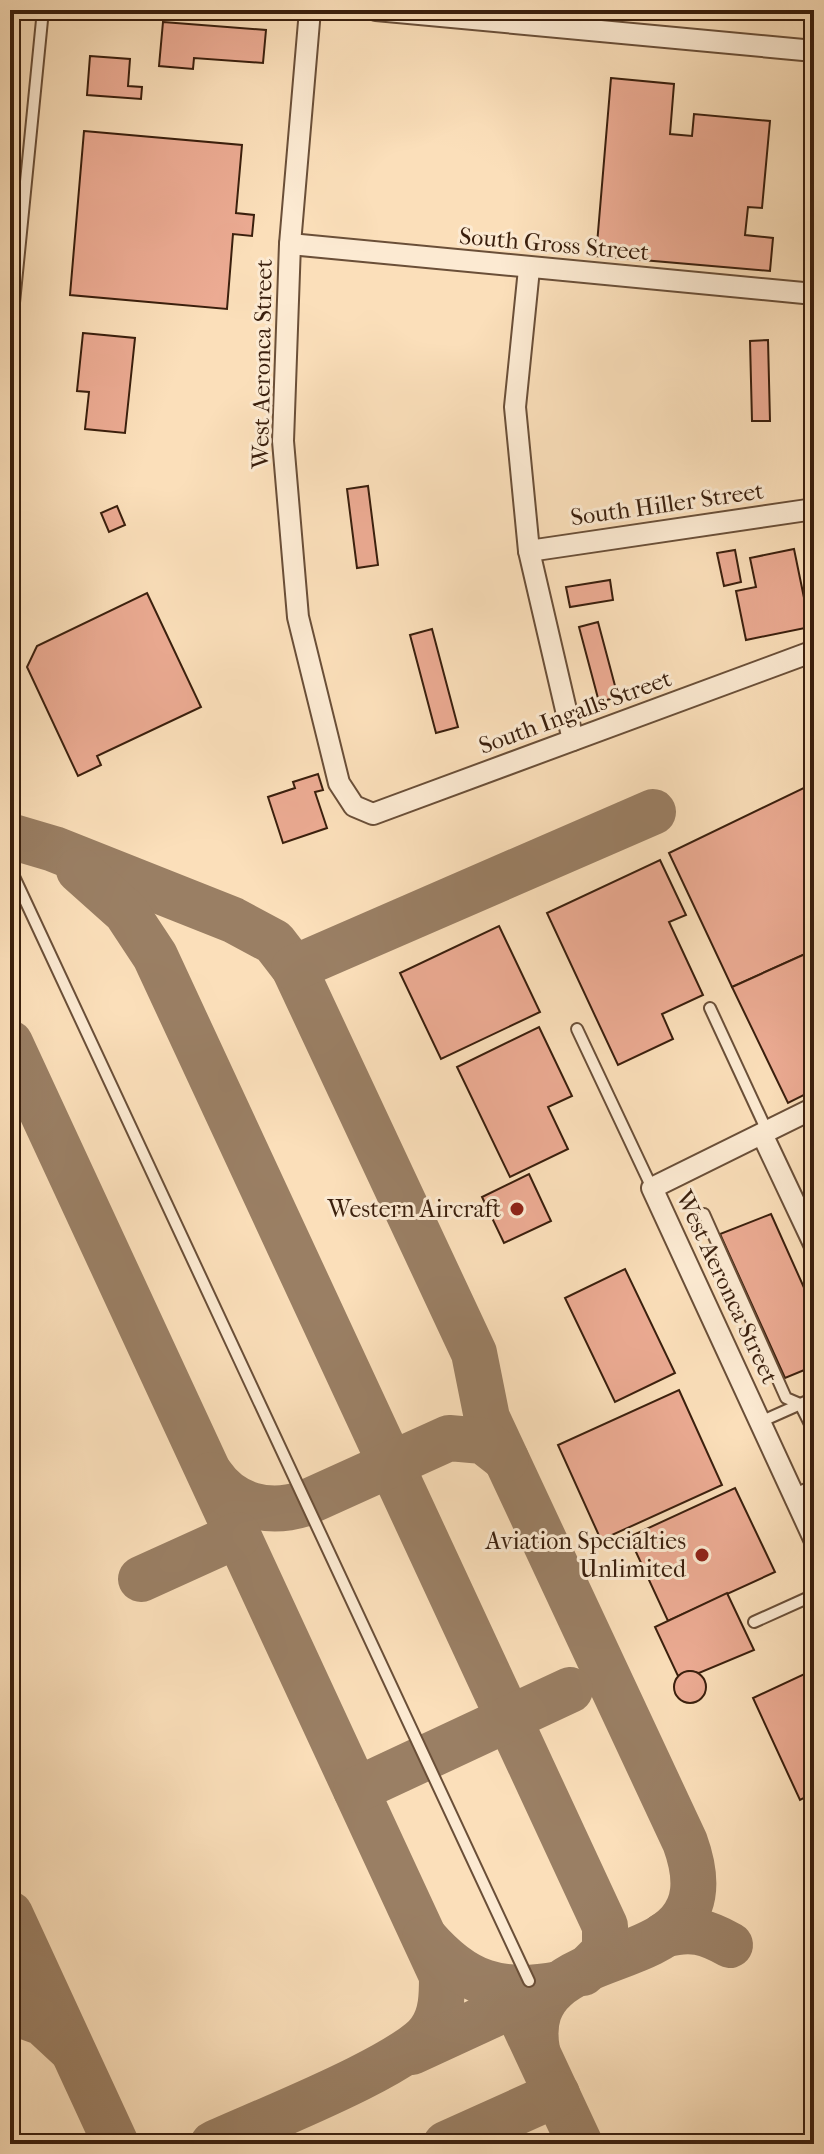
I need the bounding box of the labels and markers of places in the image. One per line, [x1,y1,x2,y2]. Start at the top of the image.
place label: Western Aircraft [326,1195,501,1223]
marker: Western Aircraft [508,1200,526,1218]
place label: Aviation Specialties Unlimited [484,1527,687,1583]
marker: Aviation Specialties Unlimited [693,1546,711,1564]

